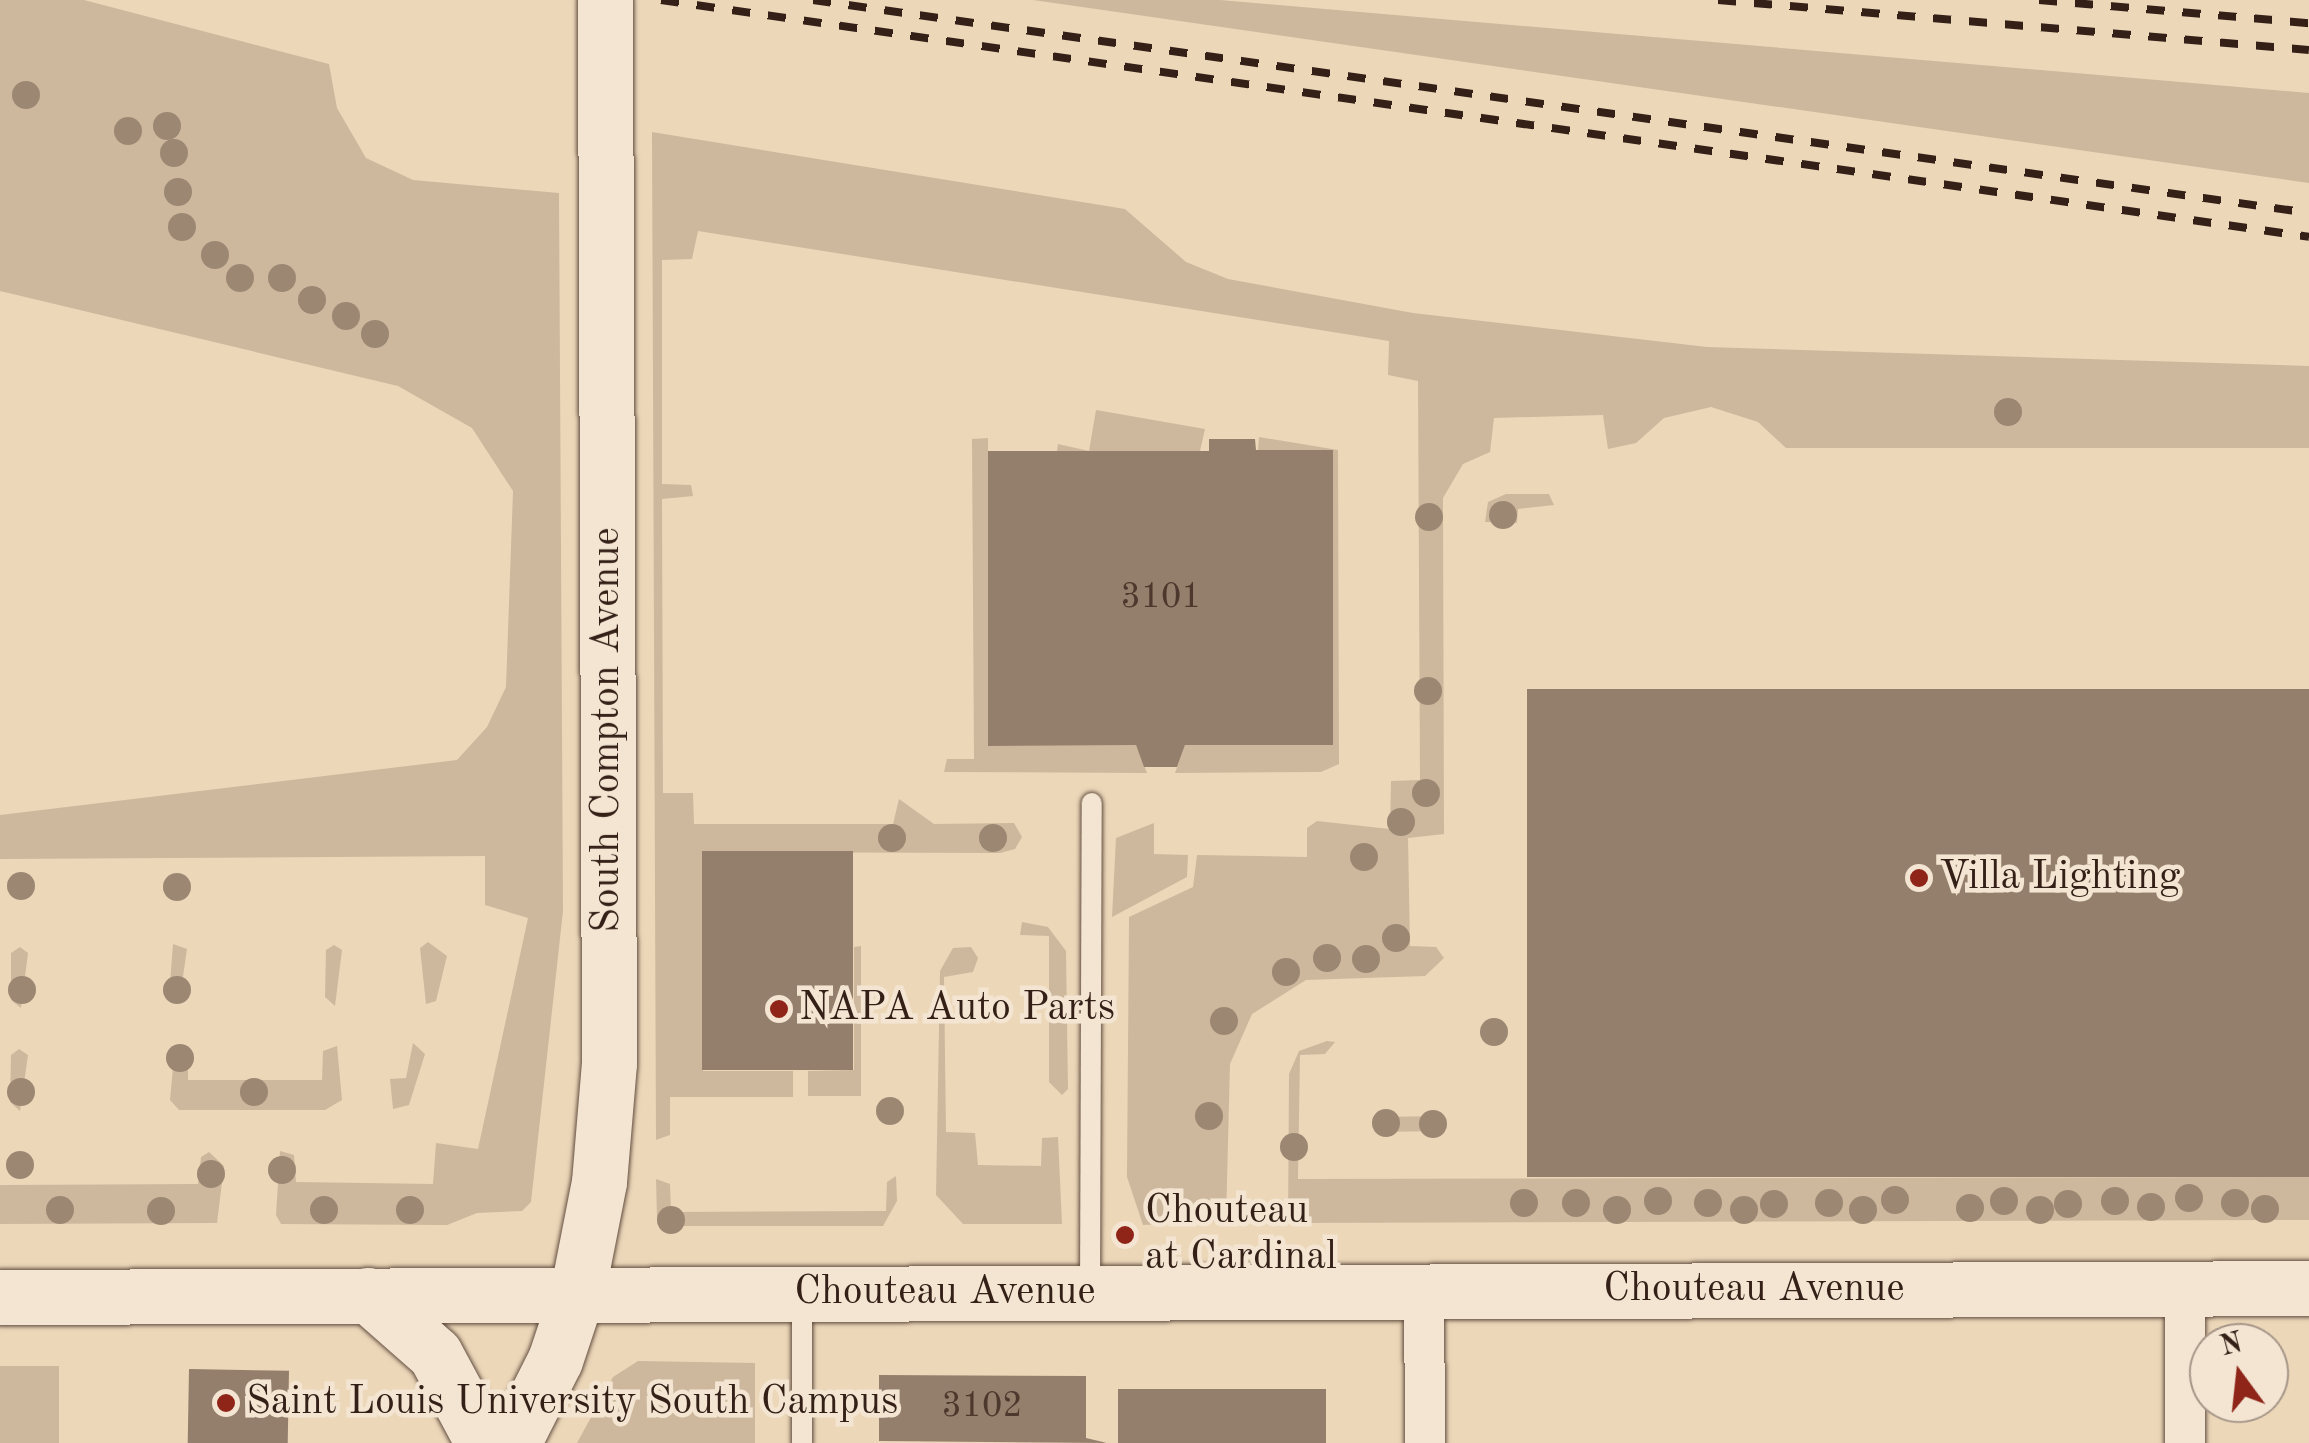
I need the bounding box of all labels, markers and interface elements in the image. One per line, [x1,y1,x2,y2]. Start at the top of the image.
street label: South Compton Avenue [584,527,632,933]
house number: 3101 [1120,577,1202,619]
place label: Villa Lighting [1939,854,2180,902]
marker: Villa Lighting [1908,867,1930,889]
place label: NAPA Auto Parts [799,985,1115,1033]
marker: NAPA Auto Parts [768,998,790,1020]
place label: Chouteau at Cardinal [1145,1188,1337,1282]
marker: Chouteau at Cardinal [1114,1224,1136,1246]
street label: Chouteau Avenue [1603,1266,1905,1314]
street label: Chouteau Avenue [794,1269,1096,1317]
north arrow [2189,1323,2289,1423]
text: N [2218,1330,2246,1362]
place label: Saint Louis University South Campus [246,1379,898,1427]
house number: 3102 [941,1386,1023,1428]
marker: Saint Louis University South Campus [215,1392,237,1414]

